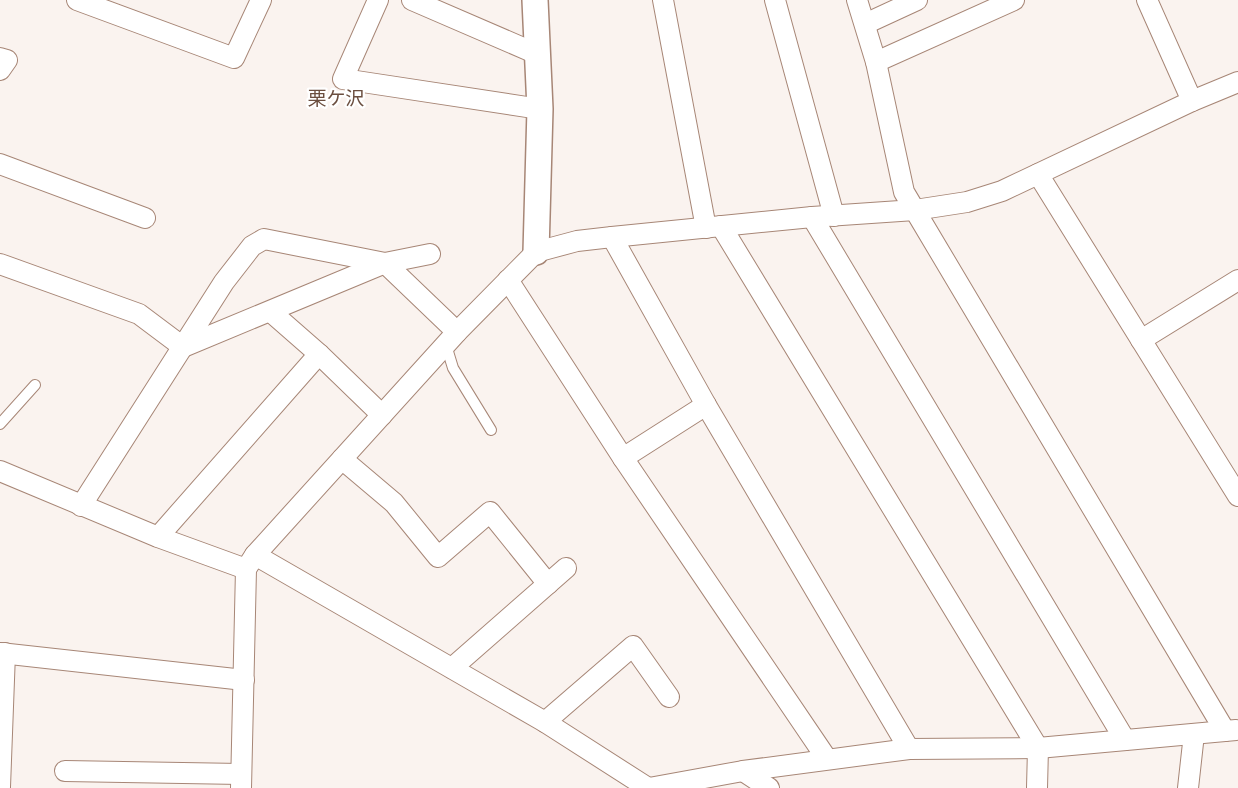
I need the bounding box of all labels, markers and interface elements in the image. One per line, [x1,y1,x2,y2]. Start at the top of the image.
district label: 栗ケ沢 [307,87,365,111]

